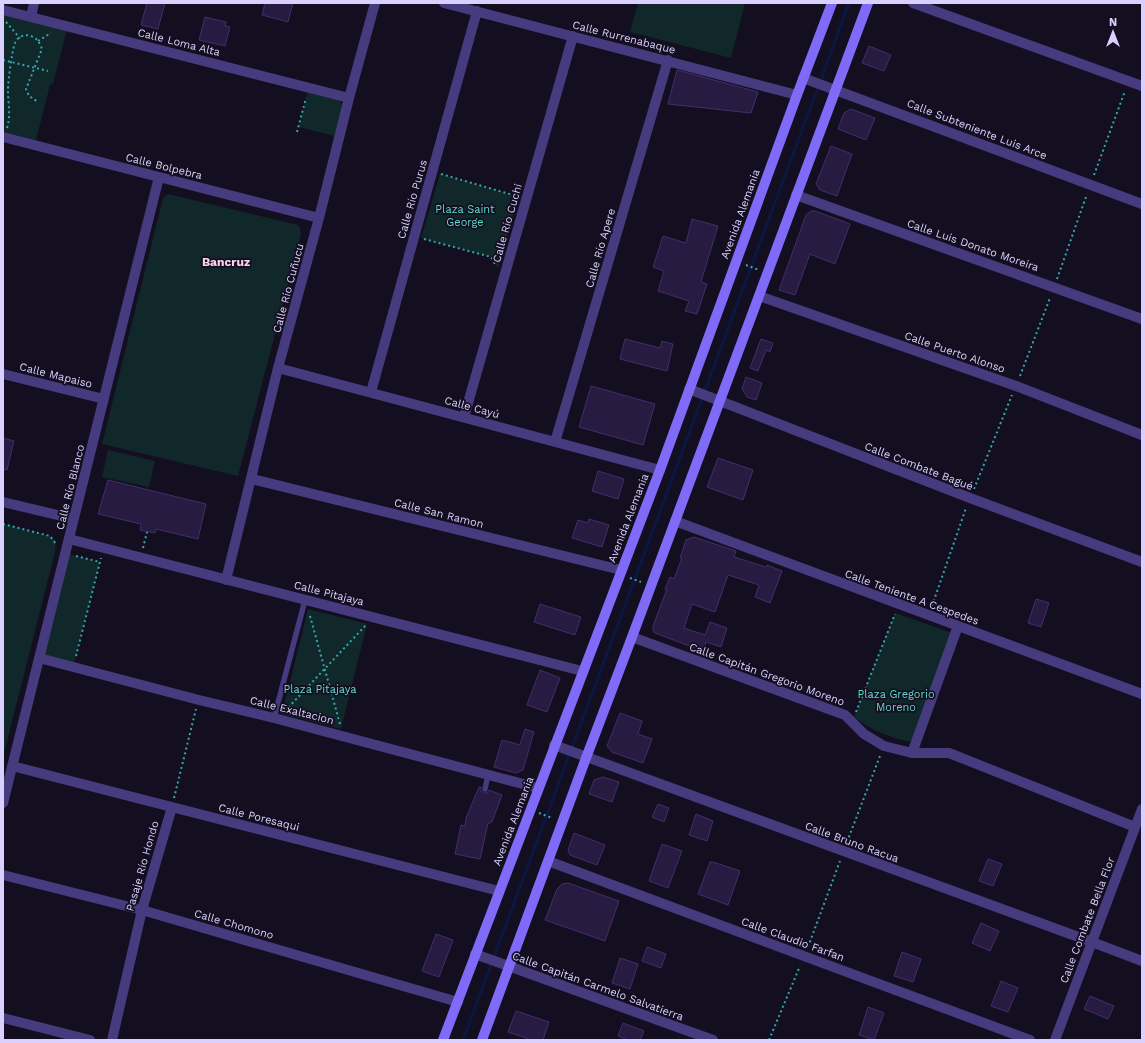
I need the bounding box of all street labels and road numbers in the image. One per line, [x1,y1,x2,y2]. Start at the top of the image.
street label: Calle Rurrenabaque [571,18,677,57]
street label: Calle Loma Alta [136,26,222,59]
street label: Calle Subteniente Luis Arce [905,97,1049,162]
street label: Calle Bolpebra [124,151,204,182]
street label: Calle Río Purus [395,158,430,240]
street label: Avenida Alemania [718,168,763,261]
street label: Calle Río Cuchi [490,182,525,264]
street label: Calle Río Apere [583,207,618,289]
street label: Calle Luis Donato Moreira [905,217,1041,274]
street label: Calle Río Cuñucu [270,242,307,334]
street label: Calle Puerto Alonso [903,329,1007,376]
street label: Calle Mapaiso [18,360,94,391]
street label: Calle Cayú [443,394,501,421]
street label: Calle Combate Bagué [863,440,975,493]
street label: Calle Río Blanco [54,443,87,531]
street label: Avenida Alemania [605,472,651,565]
street label: Calle San Ramon [393,496,485,531]
street label: Calle Teniente A Cespedes [843,567,981,628]
street label: Calle Pitajaya [293,579,365,608]
street label: Calle Capitán Gregorio Moreno [687,640,846,709]
street label: Calle Exaltacion [249,694,335,727]
street label: Avenida Alemania [490,775,536,868]
street label: Calle Poresaqui [217,801,301,834]
street label: Pasaje Río Hondo [123,819,162,913]
street label: Calle Bruno Racua [803,819,901,865]
street label: Calle Combate Bella Flor [1057,855,1118,985]
street label: Calle Chomono [193,907,275,942]
street label: Calle Claudio Farfan [740,915,846,964]
street label: Calle Capitán Carmelo Salvatierra [510,949,685,1024]

